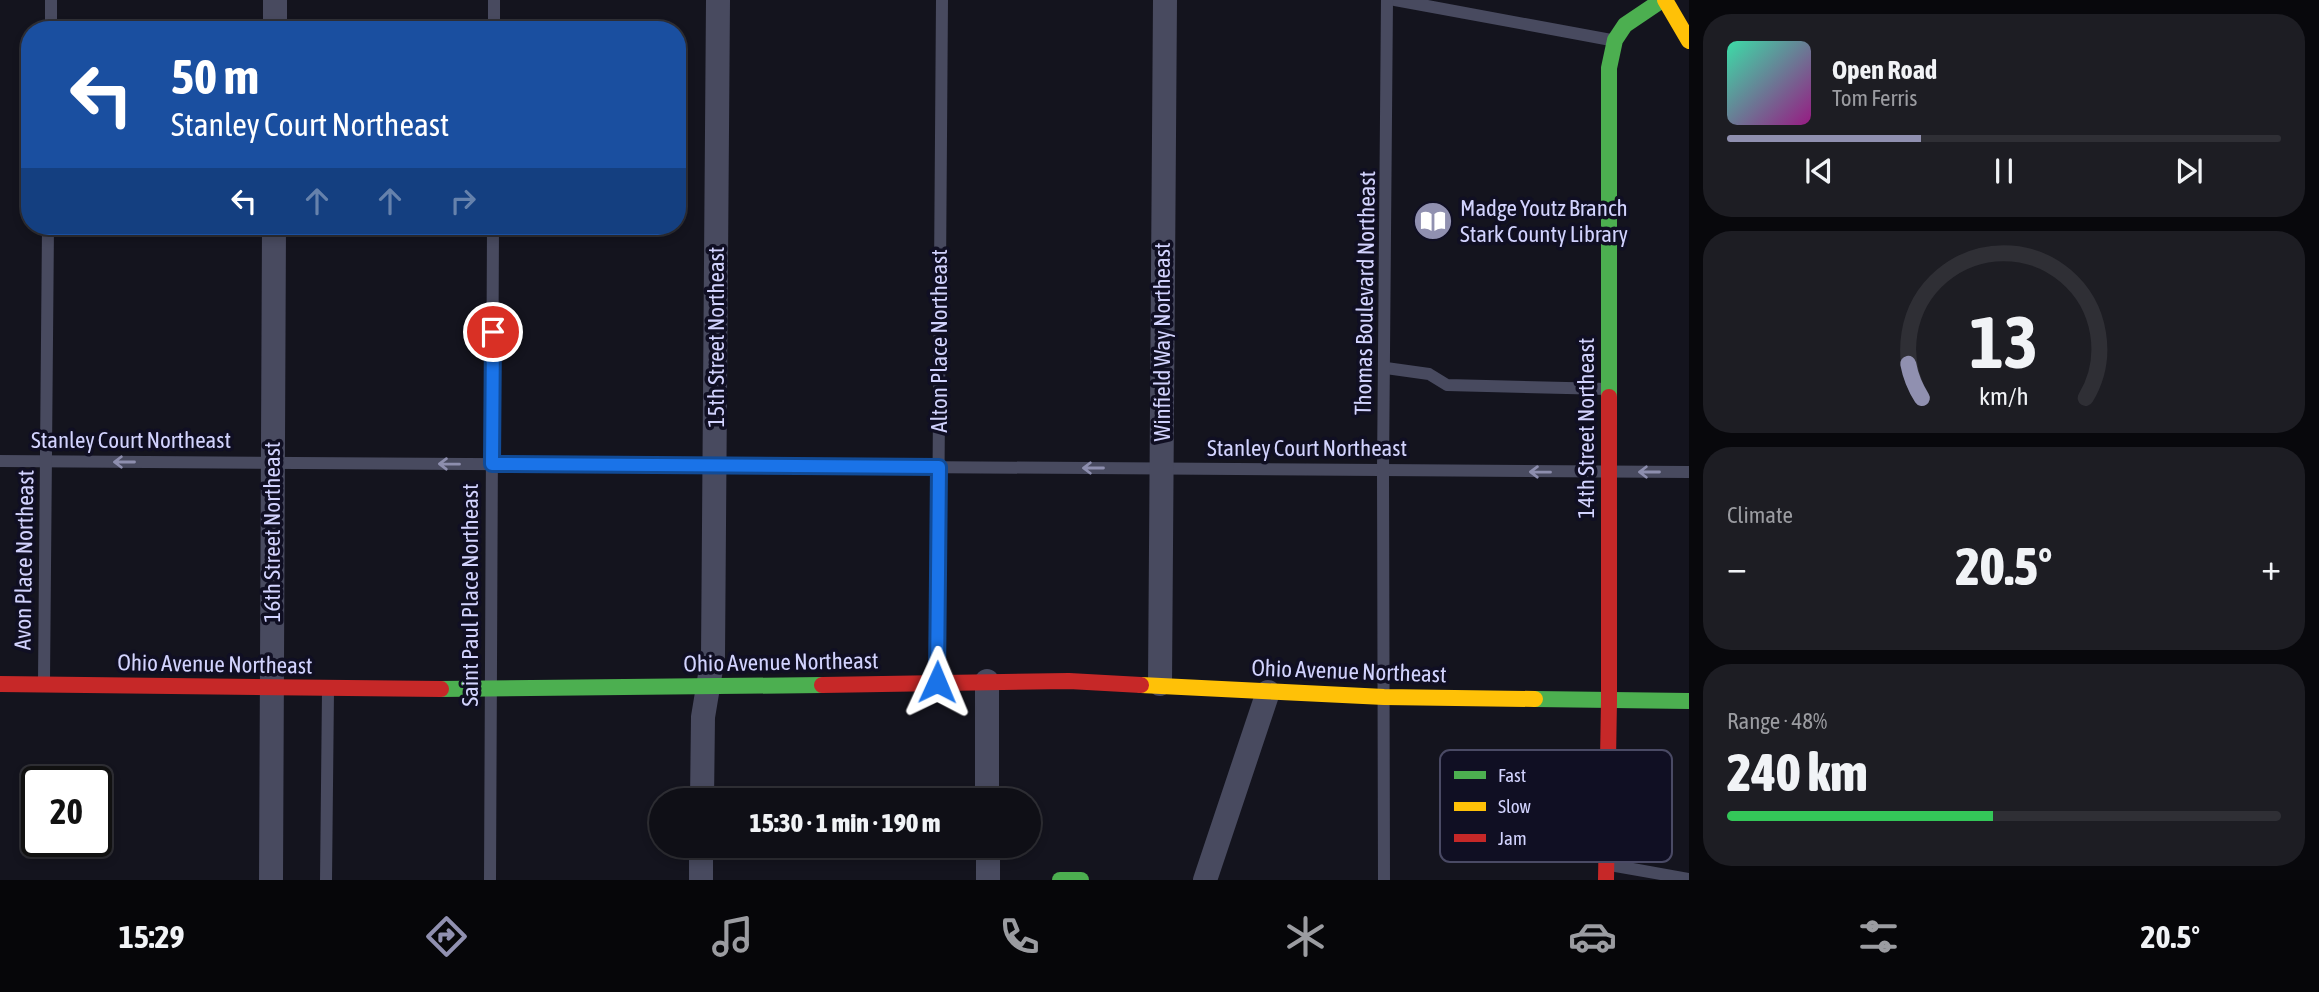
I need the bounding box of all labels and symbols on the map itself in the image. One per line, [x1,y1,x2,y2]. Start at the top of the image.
street label: Thomas Boulevard Northeast [1350,171,1380,415]
place label: Madge Youtz Branch Stark County Library [1460,195,1628,247]
library icon: Madge Youtz Branch Stark County Library [1412,200,1454,242]
street label: Winfield Way Northeast [1149,242,1175,442]
street label: 15th Street Northeast [703,247,729,427]
street label: Alton Place Northeast [926,249,952,433]
pin [463,302,523,362]
street label: 14th Street Northeast [1573,338,1599,518]
street label: Stanley Court Northeast [31,427,231,453]
street label: Stanley Court Northeast [1207,435,1407,461]
street label: 16th Street Northeast [259,442,285,622]
one-way arrow [112,455,135,469]
one-way arrow [438,457,461,470]
one-way arrow [1082,461,1105,475]
one-way arrow [1529,465,1552,478]
one-way arrow [1637,465,1660,479]
street label: Avon Place Northeast [9,470,39,650]
street label: Saint Paul Place Northeast [457,483,483,707]
position arrow [900,645,974,719]
street label: Ohio Avenue Northeast [683,647,879,677]
street label: Ohio Avenue Northeast [117,649,313,679]
street label: Ohio Avenue Northeast [1251,655,1447,687]
legend [1440,750,1672,862]
text: Fast [1498,764,1526,786]
speed limit sign: 20 [21,766,112,857]
text: Slow [1498,795,1532,817]
text: Jam [1498,827,1527,849]

